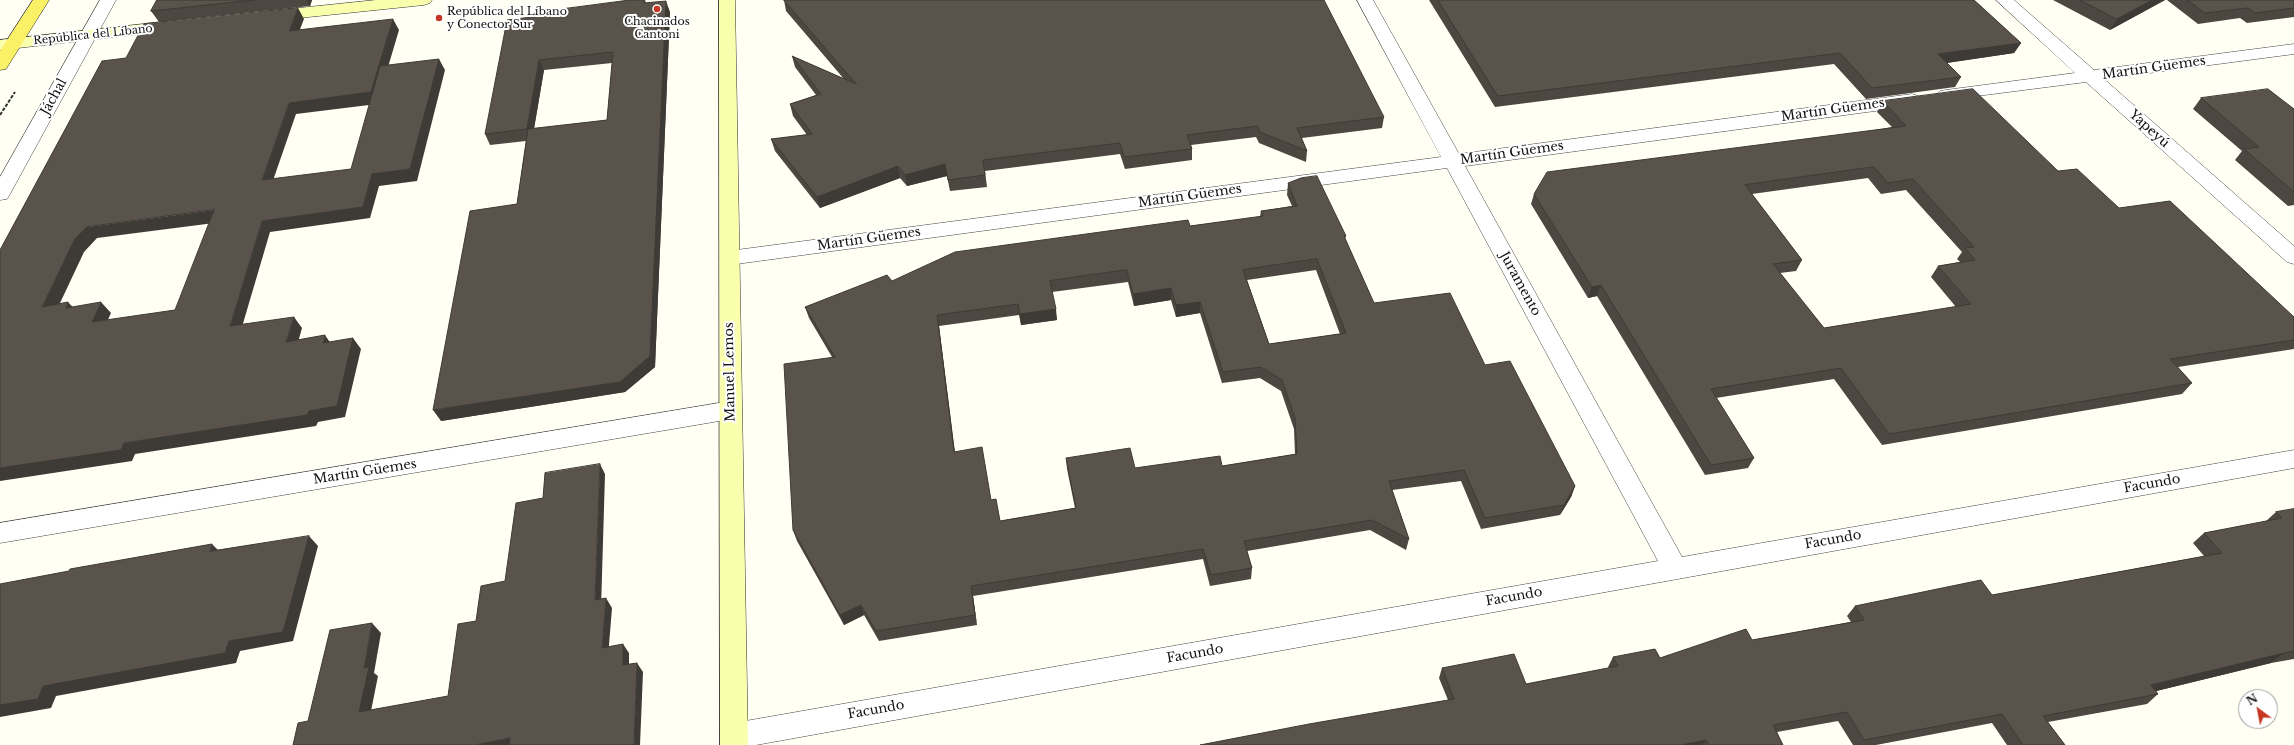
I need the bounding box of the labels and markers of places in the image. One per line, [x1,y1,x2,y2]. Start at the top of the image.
marker: Chacinados Cantoni [652,4,662,14]
place label: República del Líbano y Conector Sur [447,5,567,31]
marker: República del Líbano y Conector Sur [434,13,444,23]
place label: Chacinados Cantoni [624,15,690,41]

